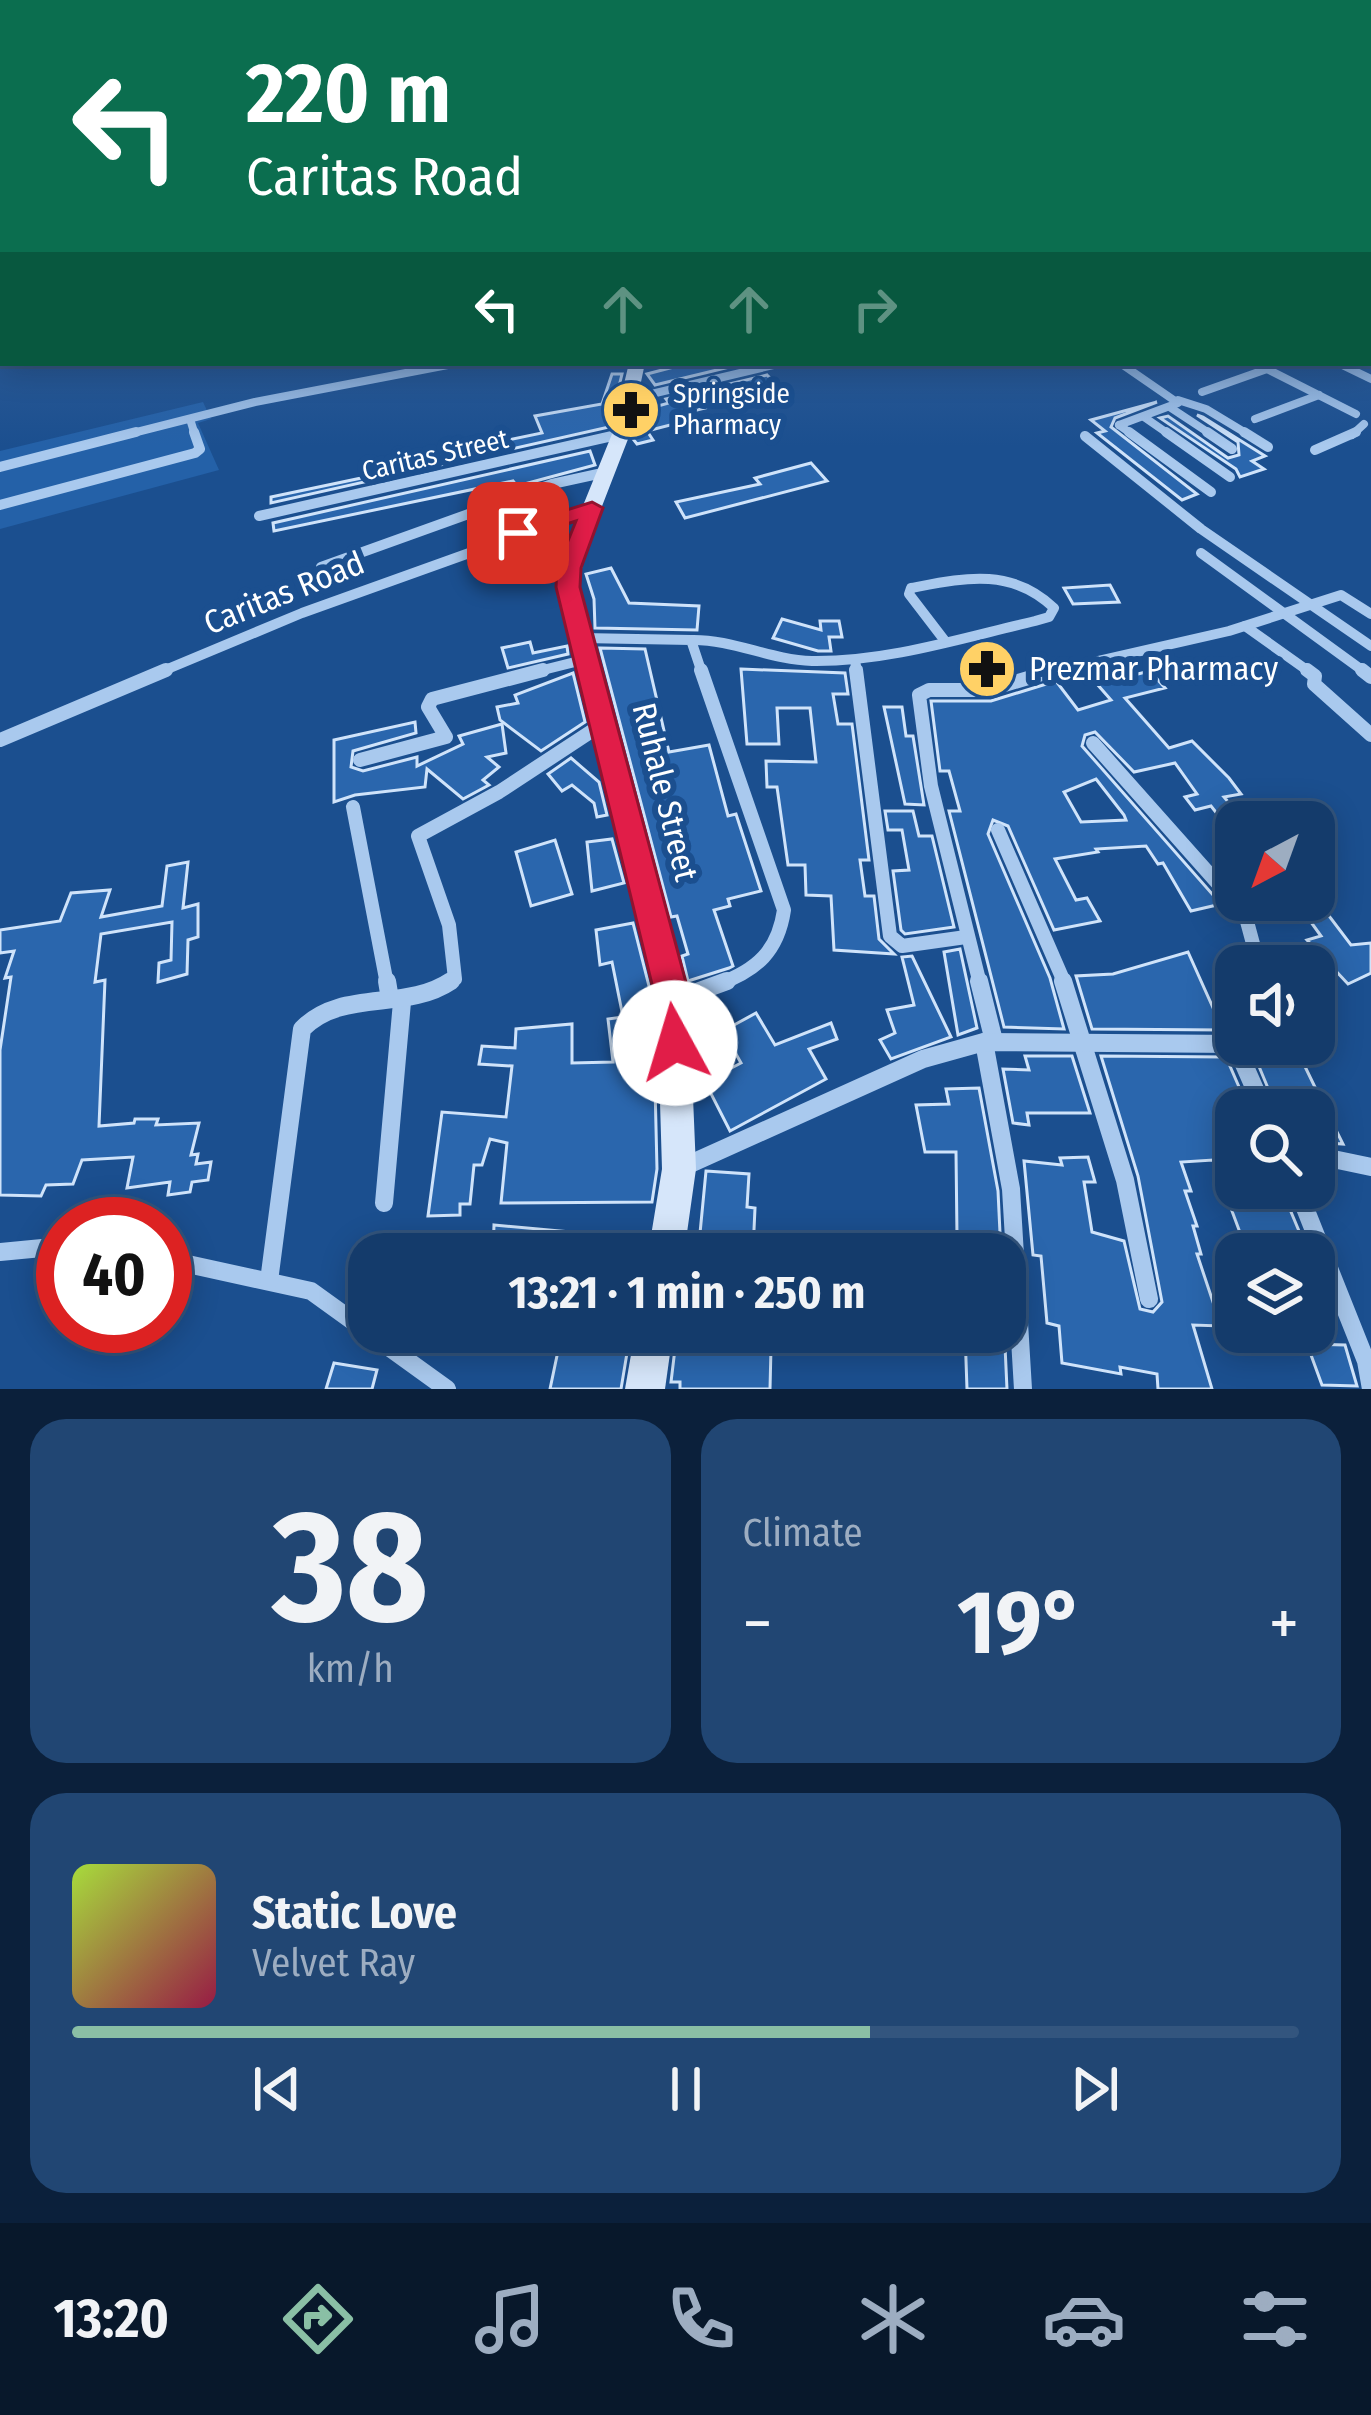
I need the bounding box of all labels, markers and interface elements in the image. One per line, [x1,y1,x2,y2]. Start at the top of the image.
text: 220 m [246,43,451,144]
icon: left [48,48,204,204]
text: Caritas Road [246,145,523,209]
icon: left [464,276,530,342]
icon: ahead [590,276,656,342]
icon: ahead [716,276,782,342]
icon: right [842,276,908,342]
place label: Springside Pharmacy [673,378,790,441]
pharmacy icon: Springside Pharmacy [600,379,662,441]
street label: Caritas Street [359,423,511,487]
pin [467,482,569,584]
icon: arrive [485,500,551,566]
street label: Caritas Road [198,543,370,643]
pharmacy icon: Prezmar Pharmacy [956,638,1018,700]
place label: Prezmar Pharmacy [1029,649,1278,689]
street label: Ruhale Street [624,699,706,885]
north arrow [1215,801,1335,921]
map controls [1215,801,1335,1353]
button: sound [1215,945,1335,1065]
position arrow [612,980,738,1106]
button: search [1215,1089,1335,1209]
speed limit sign: 40 [36,1197,192,1353]
button: layers [1215,1233,1335,1353]
text: 13:21 · 1 min · 250 m [509,1266,865,1320]
text: 38 [272,1474,428,1661]
text: Climate [743,1510,863,1556]
text: 19° [957,1569,1084,1677]
text: − [743,1584,772,1663]
text: + [1269,1584,1299,1663]
text: km/h [307,1646,394,1692]
text: Static Love [252,1886,457,1940]
text: Velvet Ray [252,1940,415,1986]
icon: previous [244,2056,310,2122]
icon: pause [653,2056,719,2122]
icon: next [1062,2056,1128,2122]
icon: directions [276,2277,360,2361]
icon: music [468,2277,552,2361]
icon: phone [659,2277,743,2361]
icon: climate [851,2277,935,2361]
icon: car [1042,2277,1126,2361]
icon: filters [1233,2277,1317,2361]
text: 13:20 [54,2287,169,2351]

